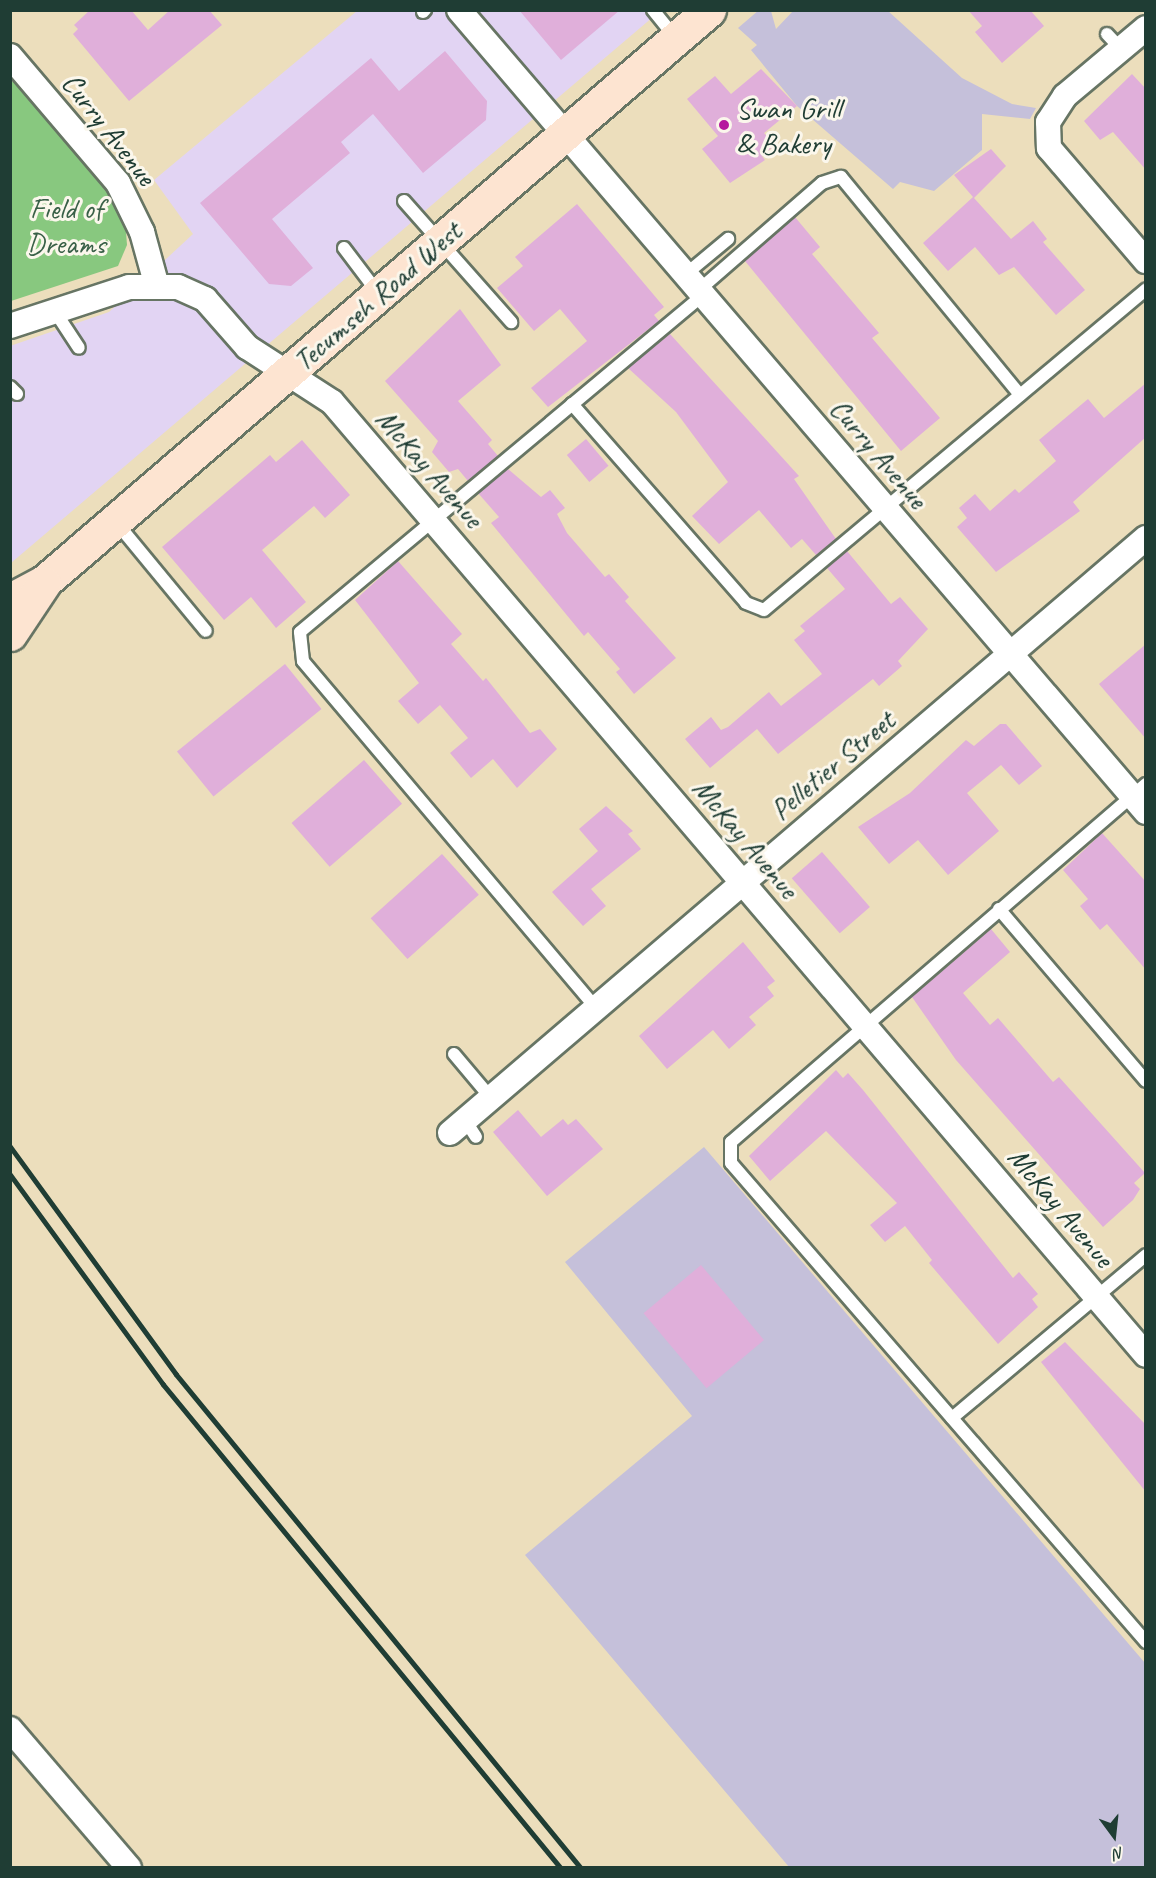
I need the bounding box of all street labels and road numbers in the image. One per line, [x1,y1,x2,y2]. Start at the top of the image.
street label: Curry Avenue [54,66,164,192]
street label: Tecumseh Road West [285,213,469,379]
street label: Curry Avenue [822,390,936,516]
street label: McKay Avenue [369,401,491,535]
street label: Pelletier Street [762,702,902,828]
street label: McKay Avenue [685,771,807,905]
street label: McKay Avenue [1000,1140,1122,1274]

